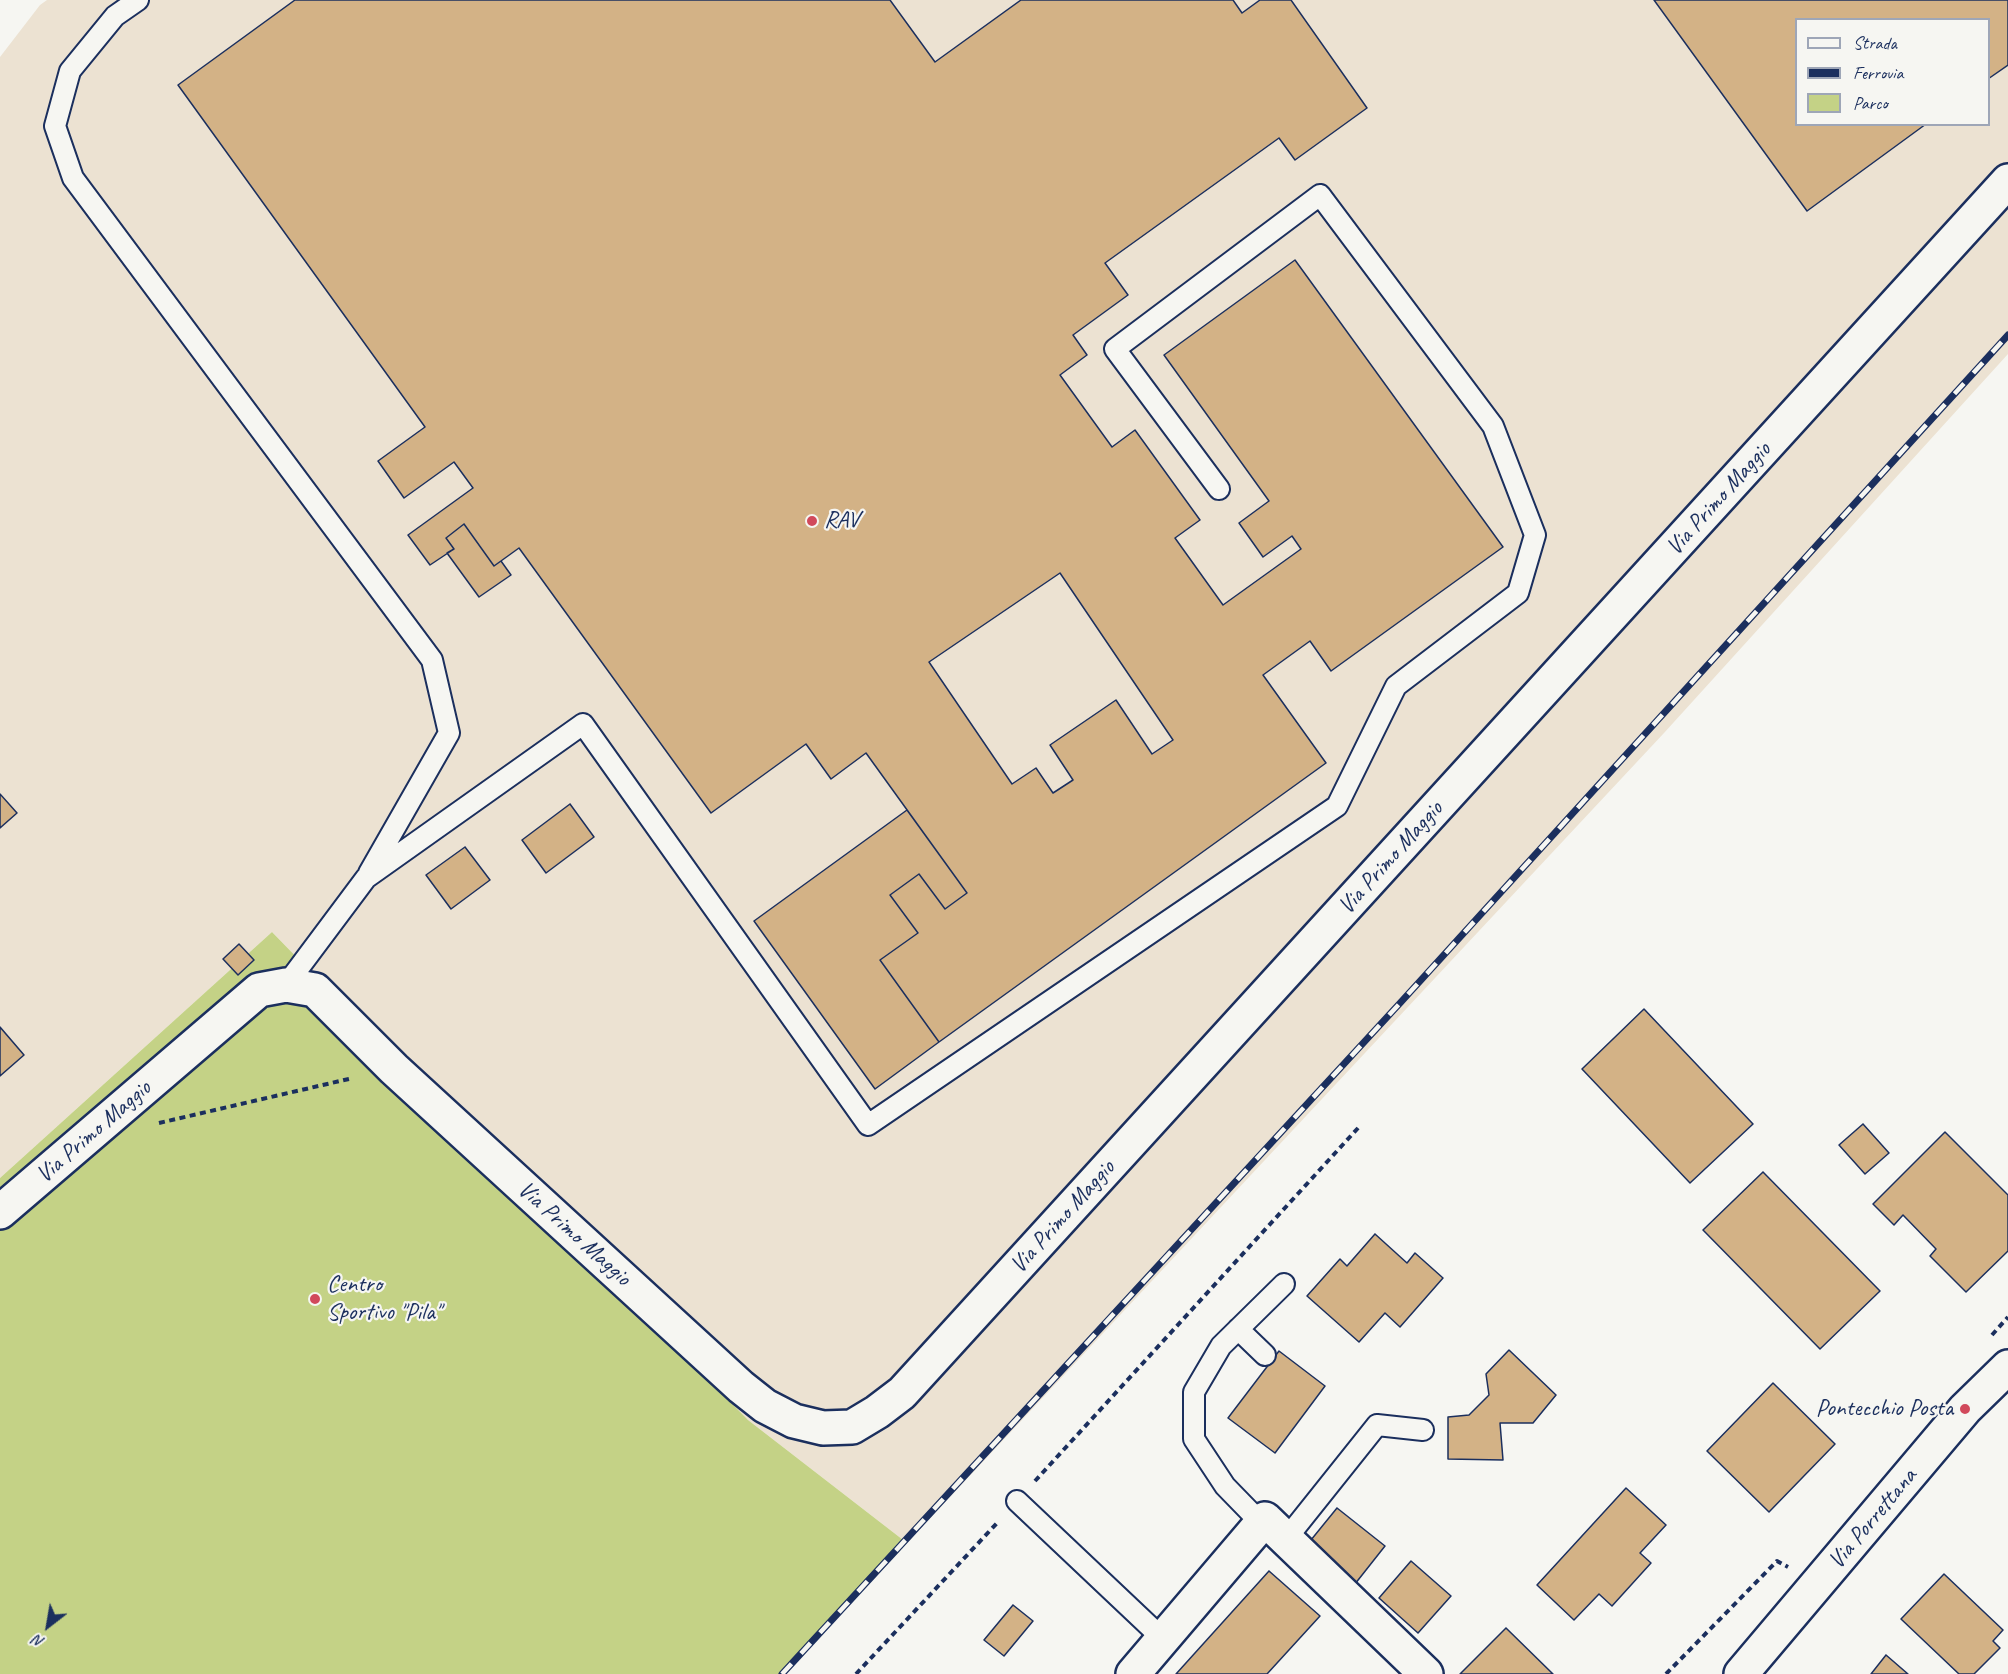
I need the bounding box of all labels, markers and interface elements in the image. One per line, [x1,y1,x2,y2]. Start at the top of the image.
legend [1795,18,1990,126]
text: Strada [1853,32,1897,54]
text: Ferrovia [1853,62,1903,84]
text: Parco [1853,92,1888,114]
street label: Via Primo Maggio [1661,436,1777,562]
place label: RAV [824,507,859,535]
marker: RAV [805,514,819,528]
street label: Via Primo Maggio [1333,795,1449,921]
street label: Via Primo Maggio [31,1074,157,1190]
street label: Via Primo Maggio [1005,1154,1121,1280]
street label: Via Primo Maggio [511,1176,637,1292]
place label: Centro Sportivo "Pila" [327,1271,440,1327]
marker: Centro Sportivo "Pila" [308,1292,322,1306]
place label: Pontecchio Posta [1816,1395,1953,1423]
marker: Pontecchio Posta [1958,1402,1972,1416]
street label: Via Porrettana [1823,1463,1923,1575]
north arrow [18,1596,78,1656]
text: N [29,1630,48,1653]

